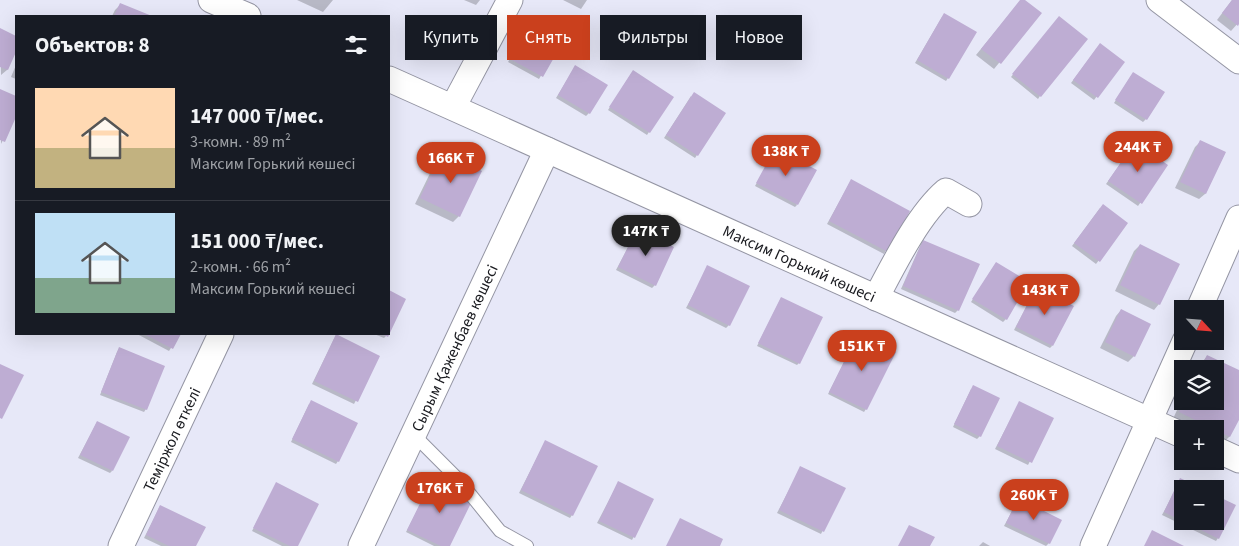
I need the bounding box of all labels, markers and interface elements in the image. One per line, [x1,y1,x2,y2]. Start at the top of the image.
chip: Купить [405,15,497,60]
chip: Снять [507,15,590,60]
chip: Фильтры [600,15,706,60]
chip: Новое [716,15,802,60]
text: Объектов: 8 [35,30,150,60]
icon: filters [342,31,370,59]
text: 147 000 ₸/мес. [190,101,324,131]
icon: home [75,108,135,168]
pin: 244K ₸ [1097,130,1179,173]
text: 3-комн. · 89 m² [190,131,291,153]
pin: 138K ₸ [745,134,827,177]
text: 244K ₸ [1115,136,1161,158]
text: 138K ₸ [763,140,809,162]
pin: 166K ₸ [410,142,492,184]
text: 166K ₸ [428,147,474,169]
text: Максим Горький көшесі [190,153,355,175]
pin: 147K ₸ [605,214,687,257]
text: 147K ₸ [623,220,669,242]
street label: Максим Горький көшесі [719,220,879,308]
text: 151 000 ₸/мес. [190,226,324,256]
icon: home [75,233,135,293]
text: 2-комн. · 66 m² [190,256,291,278]
street label: Сырым Қаженбаев көшесі [406,261,504,435]
pin: 143K ₸ [1004,274,1086,316]
text: Максим Горький көшесі [190,278,355,300]
text: 143K ₸ [1022,279,1068,301]
north arrow [1174,300,1224,350]
map controls [1174,300,1224,530]
pin: 151K ₸ [821,330,903,372]
text: 151K ₸ [839,335,885,357]
button: layers [1174,360,1224,410]
street label: Теміржол өткелі [138,384,206,496]
button: + [1174,420,1224,470]
pin: 176K ₸ [399,472,481,514]
text: 176K ₸ [417,477,463,499]
pin: 260K ₸ [993,478,1075,521]
button: − [1174,480,1224,530]
text: 260K ₸ [1011,484,1057,506]

